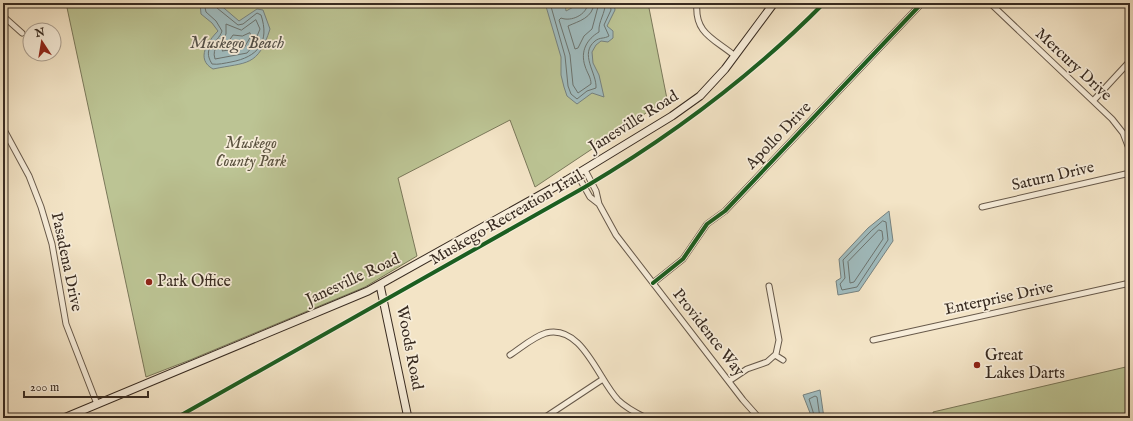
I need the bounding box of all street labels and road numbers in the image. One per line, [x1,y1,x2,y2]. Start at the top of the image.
street label: Mercury Drive [1030,24,1116,106]
street label: Janesville Road [584,86,683,158]
street label: Apollo Drive [741,98,816,175]
street label: Saturn Drive [1010,158,1096,196]
street label: Muskego Recreation Trail [427,166,588,270]
street label: Pasadena Drive [46,211,86,313]
street label: Janesville Road [301,249,404,311]
street label: Enterprise Drive [943,278,1055,320]
street label: Providence Way [668,285,749,381]
street label: Woods Road [391,304,427,392]

